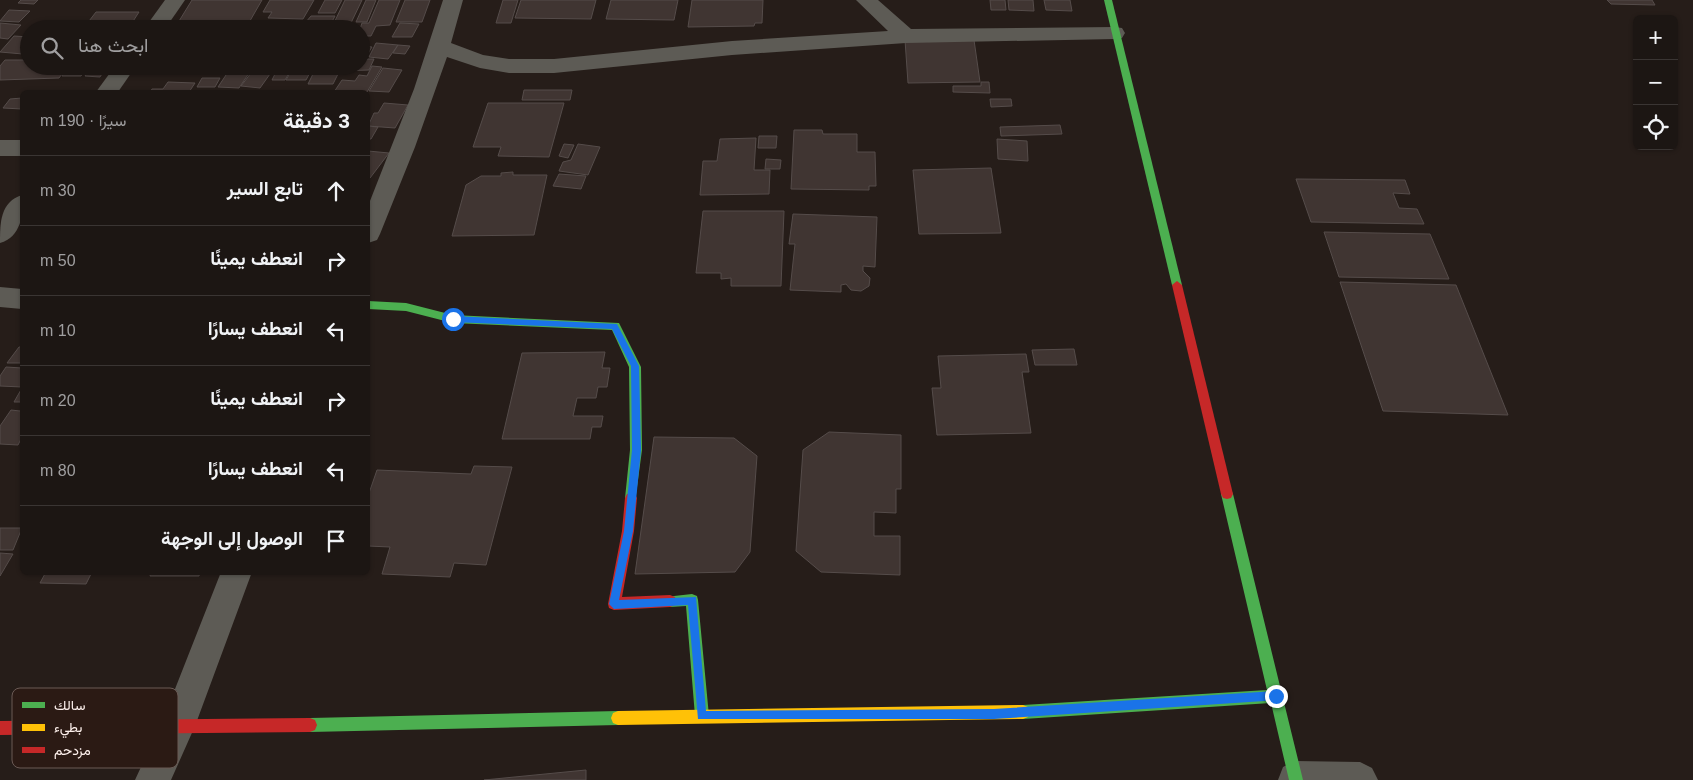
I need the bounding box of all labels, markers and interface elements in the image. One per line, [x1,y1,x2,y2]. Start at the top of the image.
map controls [1633,15,1678,150]
button: + [1633,15,1678,60]
search box [20,20,370,75]
icon: search [38,34,66,62]
text: ابحث هنا [78,35,148,56]
button: − [1633,60,1678,105]
button: locate [1633,105,1678,150]
text: 3 دقيقة [283,109,350,132]
text: سيرًا · 190 m [40,112,126,129]
icon: ahead [322,177,350,205]
text: تابع السير [227,178,303,199]
text: 30 m [40,182,76,199]
icon: right [322,247,350,275]
text: انعطف يمينًا [210,248,303,269]
text: 50 m [40,252,76,269]
route start [442,308,465,331]
icon: left [322,317,350,345]
text: انعطف يسارًا [208,318,303,339]
text: 10 m [40,322,76,339]
icon: right [322,387,350,415]
text: انعطف يمينًا [210,388,303,409]
text: 20 m [40,392,76,409]
icon: left [322,457,350,485]
text: انعطف يسارًا [208,458,303,479]
text: 80 m [40,462,76,479]
icon: arrive [322,527,350,555]
text: الوصول إلى الوجهة [161,528,303,549]
route end [1265,685,1288,708]
legend [12,688,178,768]
text: سالك [54,697,85,713]
text: بطيء [54,719,82,739]
text: مزدحم [54,742,91,759]

